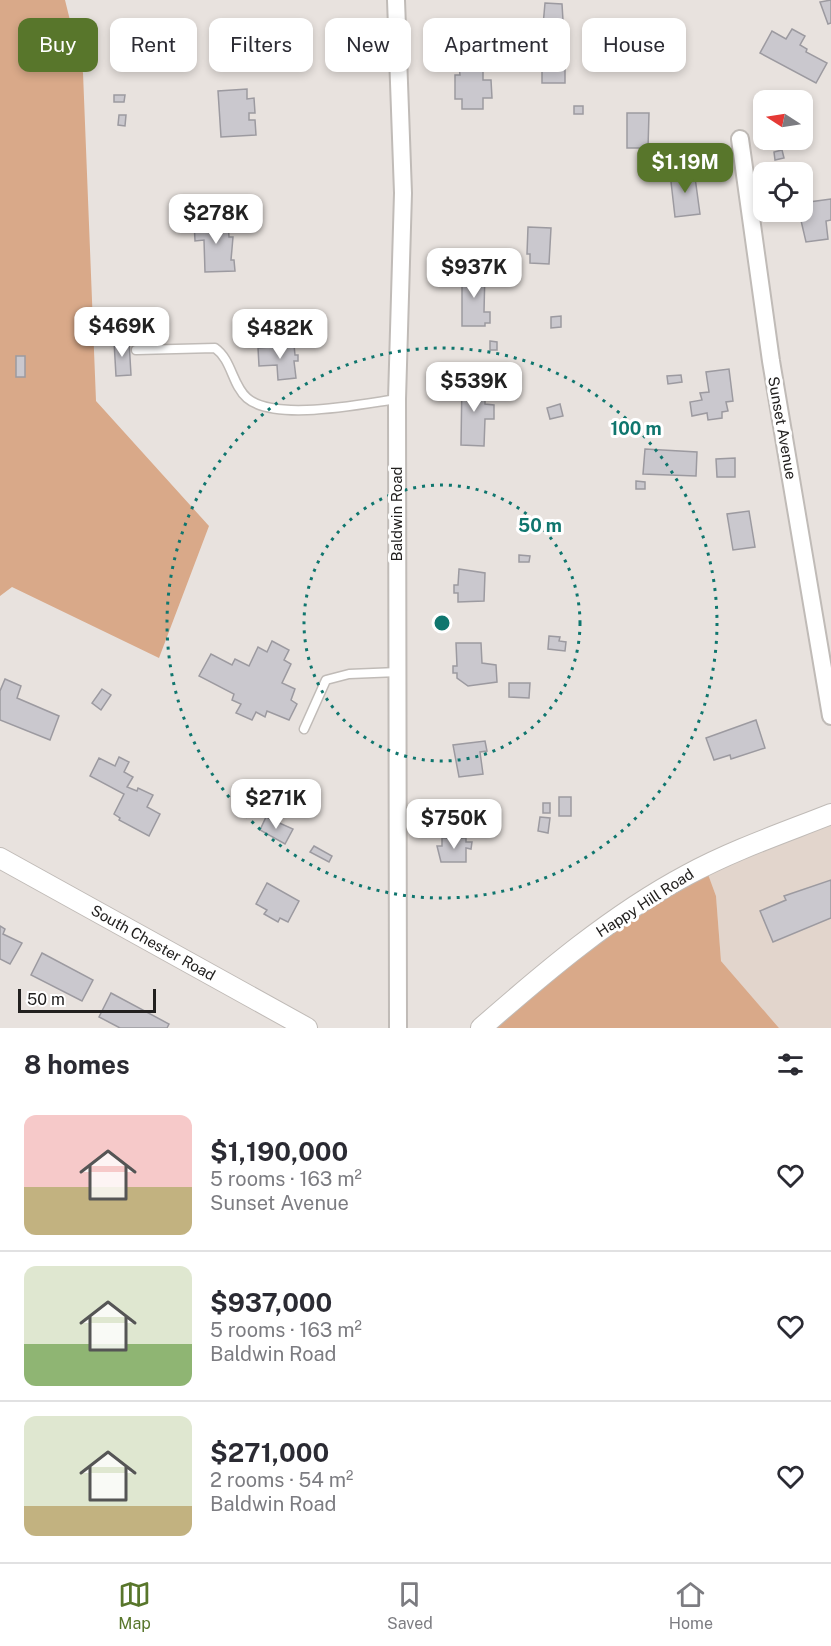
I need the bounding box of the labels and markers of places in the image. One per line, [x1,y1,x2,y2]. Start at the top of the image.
pin: $1.19M [636,143,734,194]
pin: $278K [174,194,258,245]
pin: $937K [432,248,516,299]
pin: $469K [80,307,164,358]
pin: $482K [238,309,322,360]
pin: $539K [432,362,516,413]
centre of rings [432,613,452,633]
pin: $271K [234,779,318,830]
pin: $750K [412,799,496,850]

